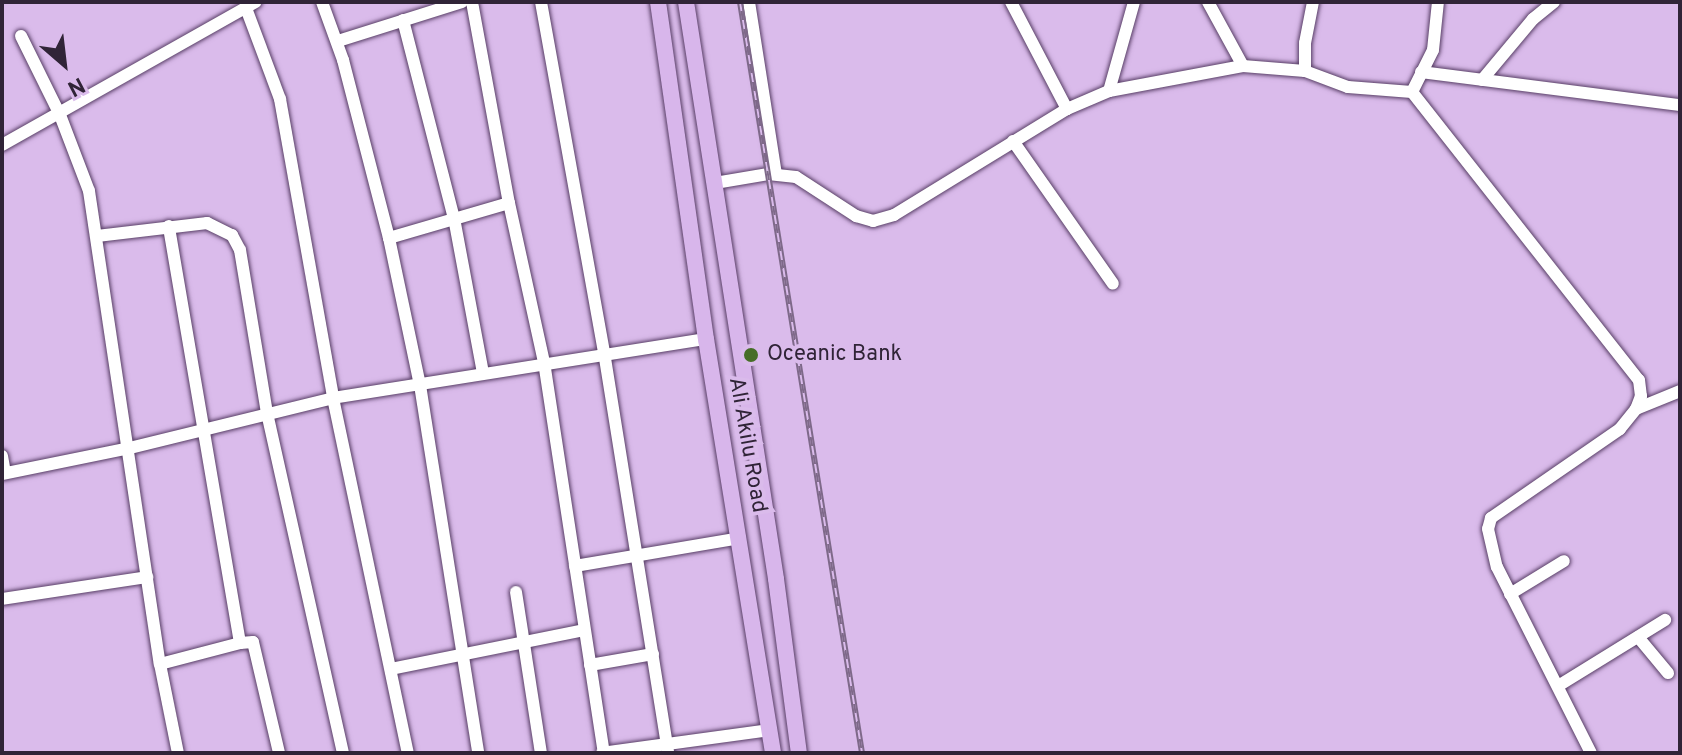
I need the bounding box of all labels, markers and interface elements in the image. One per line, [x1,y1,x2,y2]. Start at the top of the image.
north arrow [24,24,104,104]
text: N [62,70,89,101]
place label: Oceanic Bank [767,342,902,368]
marker: Oceanic Bank [742,346,760,364]
street label: Ali Akilu Road [722,375,772,515]

